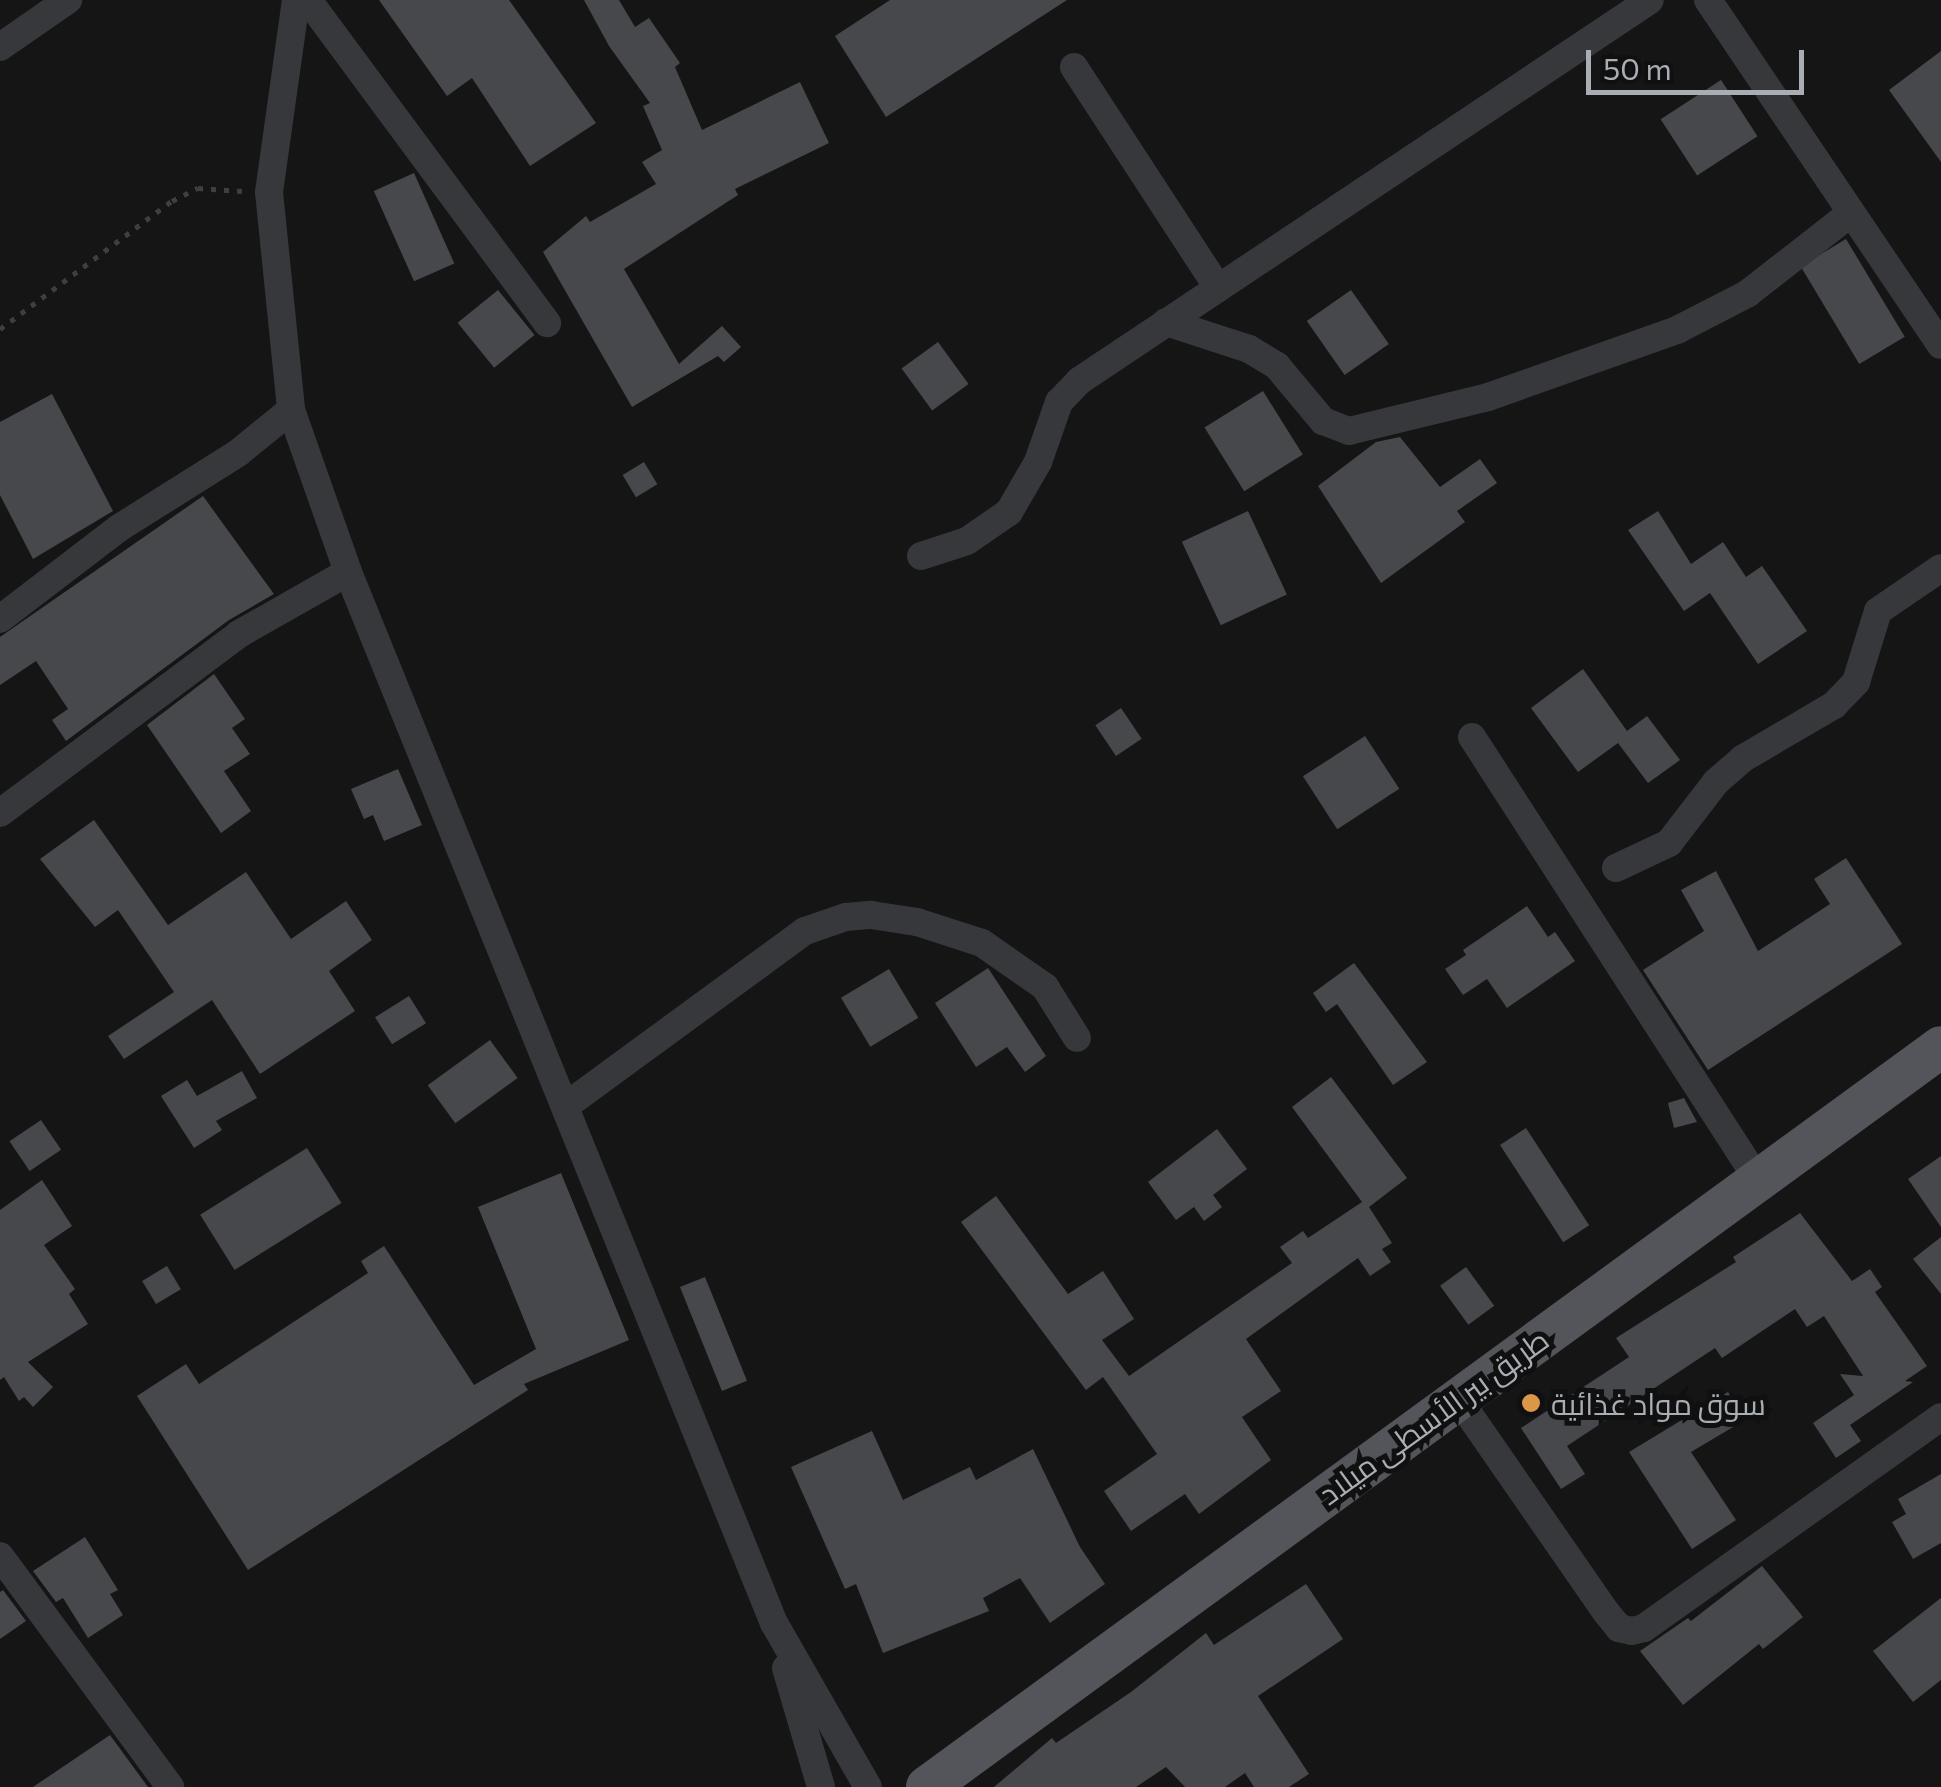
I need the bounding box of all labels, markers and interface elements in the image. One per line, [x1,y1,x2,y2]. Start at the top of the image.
scale bar [1591,30,1808,92]
text: 50 m [1603,49,1672,86]
street label: طريق بير الأسطى ميلاد [1311,1320,1555,1512]
place label: سوق مواد غذائية [1551,1385,1766,1421]
marker: سوق مواد غذائية [1520,1392,1542,1414]

